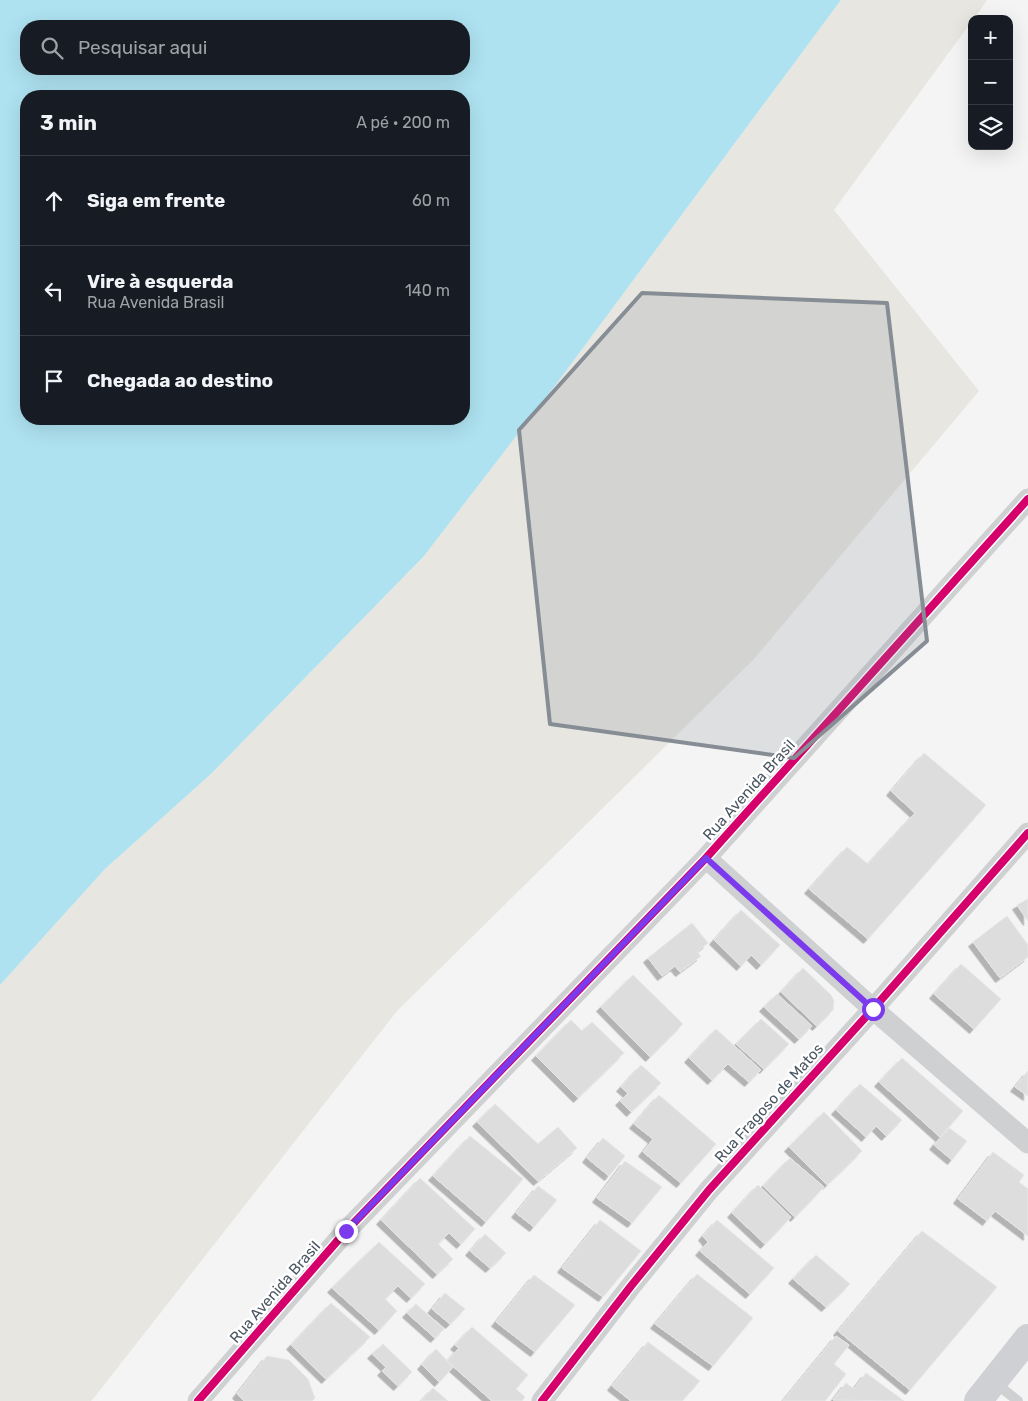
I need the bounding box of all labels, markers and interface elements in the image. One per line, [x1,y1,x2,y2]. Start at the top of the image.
map controls [968,15,1013,150]
button: + [968,15,1013,60]
search box [20,20,470,75]
icon: search [38,34,66,62]
text: Pesquisar aqui [78,36,207,59]
button: − [968,60,1013,105]
button: layers [968,105,1013,150]
text: 3 min [40,110,97,135]
text: A pé · 200 m [356,113,450,132]
icon: ahead [40,187,68,215]
text: Siga em frente [87,189,225,212]
text: 60 m [412,191,450,210]
text: Vire à esquerda [87,270,234,293]
icon: left [40,277,68,305]
text: 140 m [405,281,450,300]
text: Rua Avenida Brasil [87,293,224,312]
icon: arrive [40,367,68,395]
text: Chegada ao destino [87,369,273,392]
street label: Rua Avenida Brasil [699,736,799,844]
route start [862,998,885,1021]
street label: Rua Fragoso de Matos [711,1040,827,1166]
route end [335,1220,358,1243]
street label: Rua Avenida Brasil [226,1237,324,1347]

